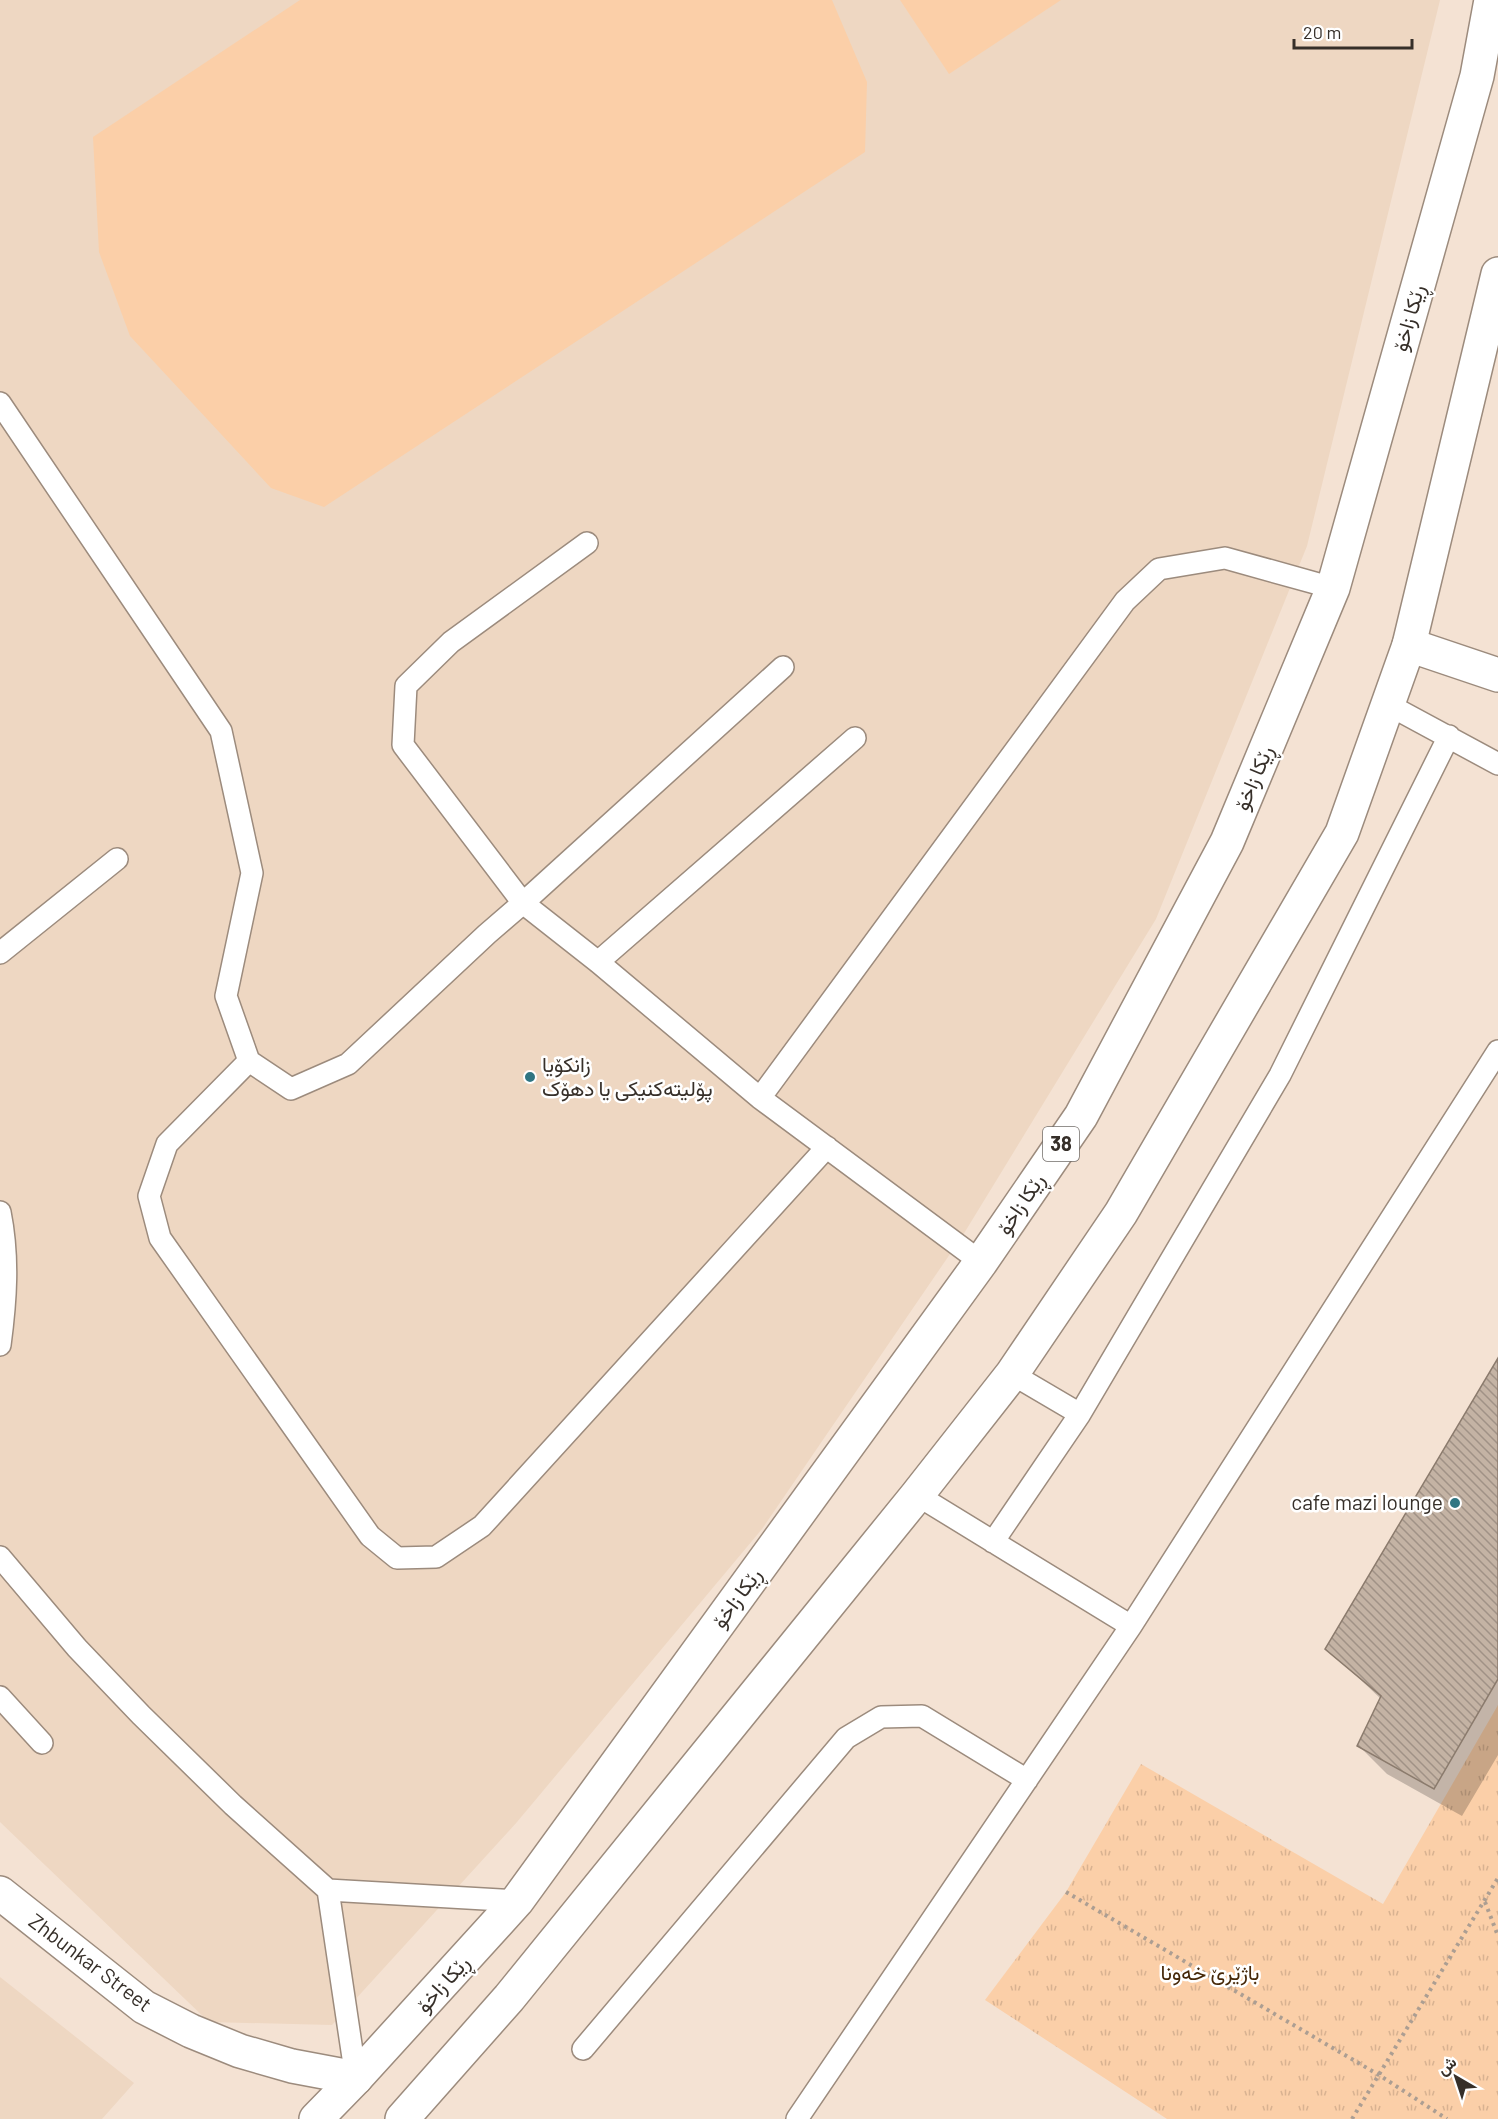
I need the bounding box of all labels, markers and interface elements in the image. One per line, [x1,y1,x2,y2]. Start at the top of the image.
scale bar [1294,12,1412,50]
text: 20 m [1303,21,1341,43]
street label: ڕێکا زاخۆ [1386,281,1435,355]
street label: ڕێکا زاخۆ [1228,741,1283,816]
place label: زانکۆیا پۆلیتەکنیکی یا دهۆک [542,1051,713,1103]
marker: زانکۆیا پۆلیتەکنیکی یا دهۆک [523,1070,537,1084]
road number: 38 [1043,1127,1079,1161]
street label: ڕێکا زاخۆ [990,1168,1054,1242]
place label: cafe mazi lounge [1291,1489,1443,1514]
marker: cafe mazi lounge [1448,1496,1462,1510]
street label: ڕێکا زاخۆ [706,1562,771,1636]
street label: Zhbunkar Street [25,1908,157,2016]
street label: ڕێکا زاخۆ [410,1949,478,2021]
park label: باژێرێ خه‌ونا [1160,1959,1260,1986]
north arrow [1426,2047,1486,2107]
text: ش [1433,2052,1460,2079]

